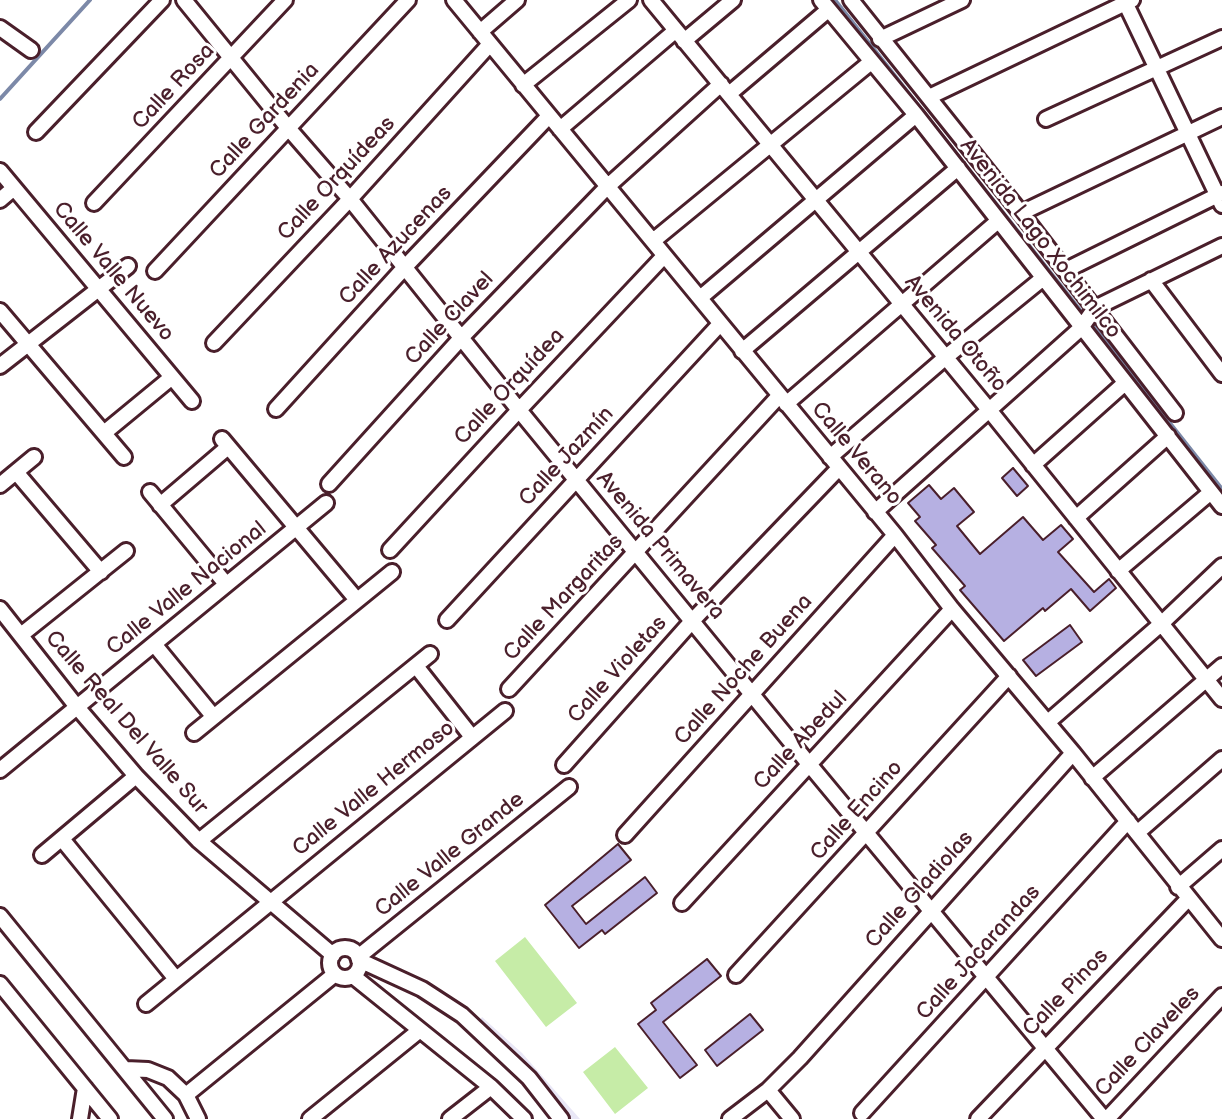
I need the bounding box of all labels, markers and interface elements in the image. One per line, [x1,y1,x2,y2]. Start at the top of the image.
street label: Calle Rosa [127,38,221,136]
street label: Calle Gardenia [205,58,325,184]
street label: Calle Orquídeas [273,111,401,247]
street label: Avenida Lago Xochimilco [954,134,1126,344]
street label: Calle Azucenas [334,181,458,311]
street label: Calle Valle Nuevo [47,197,179,347]
street label: Calle Clavel [400,267,500,371]
street label: Avenida Otoño [898,270,1012,398]
street label: Calle Orquídea [449,323,571,451]
street label: Calle Verano [805,397,907,511]
street label: Calle Jazmín [514,402,620,512]
street label: Avenida Primavera [590,466,730,626]
street label: Calle Valle Nacional [102,516,272,662]
street label: Calle Margaritas [499,529,629,667]
street label: Calle Noche Buena [669,589,819,751]
street label: Calle Violetas [563,611,673,729]
street label: Calle Real Del Valle Sur [39,626,213,820]
street label: Calle Abedul [749,686,853,796]
street label: Calle Valle Hermoso [288,716,460,862]
street label: Calle Encino [805,756,909,866]
street label: Calle Valle Grande [370,787,530,923]
street label: Calle Gladiolas [860,826,980,954]
street label: Calle Jacarandas [911,880,1047,1026]
street label: Calle Pinos [1018,944,1114,1042]
street label: Calle Claveles [1090,981,1206,1103]

